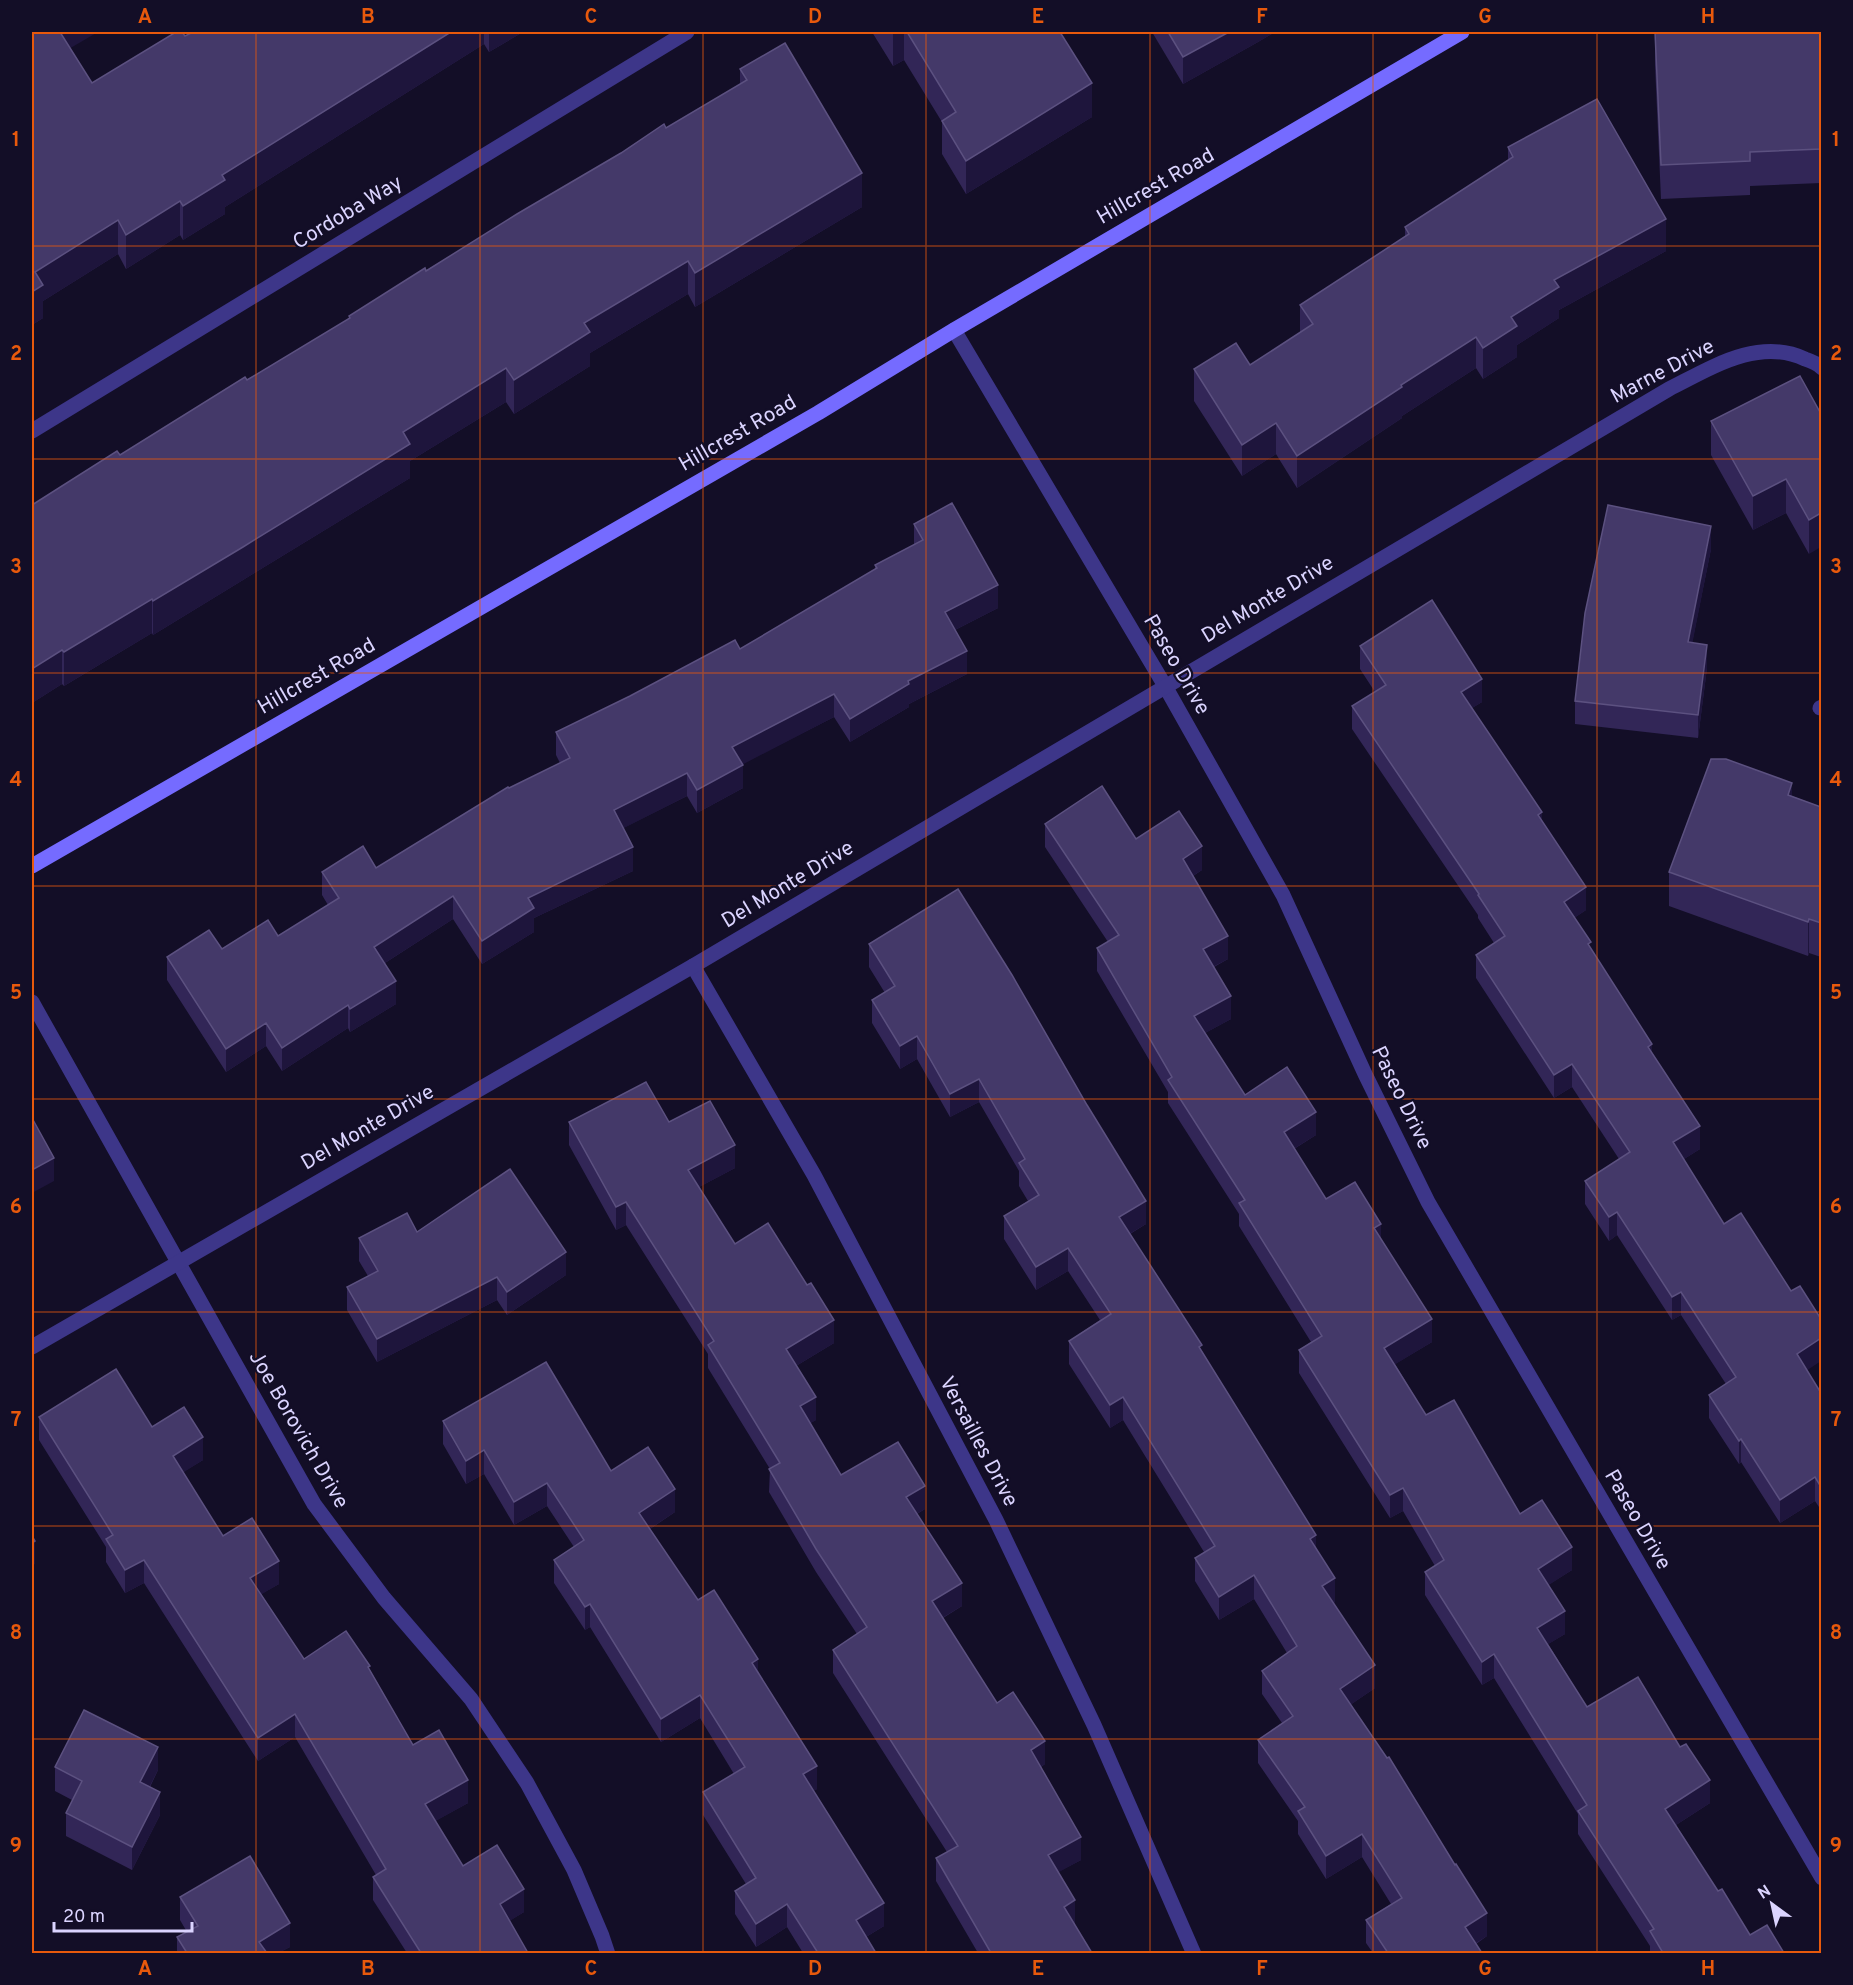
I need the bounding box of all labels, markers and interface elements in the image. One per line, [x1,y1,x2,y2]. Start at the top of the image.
text: A [138,5,152,31]
text: B [361,5,375,31]
text: C [585,5,597,31]
text: D [808,5,822,31]
text: E [1032,5,1044,31]
text: F [1256,5,1268,31]
text: G [1478,5,1492,31]
text: H [1701,5,1715,31]
text: 1 [12,128,20,154]
text: 1 [1832,128,1840,154]
street label: Hillcrest Road [1092,142,1220,232]
street label: Cordoba Way [288,170,408,256]
street label: Marne Drive [1606,333,1720,411]
text: 2 [10,342,22,368]
text: 2 [1830,342,1842,368]
street label: Hillcrest Road [674,389,802,479]
street label: Del Monte Drive [1197,550,1339,650]
text: 3 [10,555,22,581]
text: 3 [1830,555,1842,581]
street label: Paseo Drive [1136,610,1216,720]
street label: Hillcrest Road [253,632,381,722]
text: 4 [10,768,22,794]
text: 4 [1830,768,1842,794]
street label: Del Monte Drive [717,835,859,935]
text: 5 [10,981,22,1007]
text: 5 [1830,981,1842,1007]
street label: Paseo Drive [1364,1042,1438,1154]
street label: Del Monte Drive [296,1079,440,1177]
text: 6 [10,1195,22,1221]
text: 6 [1830,1195,1842,1221]
street label: Joe Borovich Drive [242,1346,354,1514]
street label: Versailles Drive [932,1372,1024,1512]
text: 7 [11,1408,21,1434]
text: 7 [1831,1408,1841,1434]
street label: Paseo Drive [1597,1465,1677,1575]
text: 8 [10,1621,22,1647]
text: 8 [1830,1621,1842,1647]
text: 9 [10,1834,22,1860]
text: 9 [1830,1834,1842,1860]
north arrow [1742,1874,1802,1934]
text: N [1755,1882,1775,1905]
scale bar [54,1895,192,1933]
text: 20 m [63,1906,105,1929]
text: A [138,1957,152,1983]
text: B [361,1957,375,1983]
text: C [585,1957,597,1983]
text: D [808,1957,822,1983]
text: E [1032,1957,1044,1983]
text: F [1256,1957,1268,1983]
text: G [1478,1957,1492,1983]
text: H [1701,1957,1715,1983]

